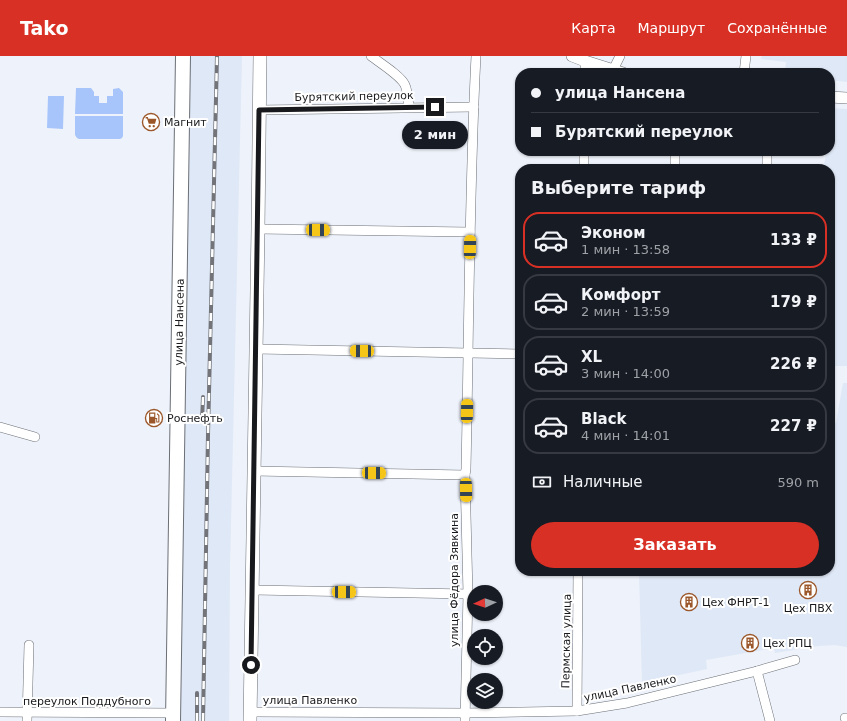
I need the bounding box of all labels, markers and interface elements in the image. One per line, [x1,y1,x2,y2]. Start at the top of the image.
text: Tako [20,17,69,39]
text: Карта [571,20,615,36]
text: Маршрут [637,20,705,36]
text: Сохранённые [727,20,827,36]
text: улица Нансена [555,84,685,102]
street label: Бурятский переулок [294,89,414,104]
route end [426,98,444,116]
supermarket icon: Магнит [141,112,161,132]
place label: Магнит [164,116,207,129]
callout: 2 мин [402,121,468,149]
text: Бурятский переулок [555,123,733,141]
text: 2 мин [414,127,456,142]
text: Выберите тариф [531,177,706,198]
icon: car [533,222,569,258]
car [306,224,330,236]
text: Эконом [581,224,645,242]
text: 133 ₽ [770,231,817,249]
car [464,235,476,259]
text: 1 мин · 13:58 [581,242,670,257]
street label: улица Нансена [172,278,187,366]
icon: car [533,284,569,320]
text: Комфорт [581,286,660,304]
text: 179 ₽ [770,293,817,311]
text: 2 мин · 13:59 [581,304,670,319]
car [350,345,374,357]
icon: car [533,346,569,382]
text: XL [581,348,602,366]
text: 226 ₽ [770,355,817,373]
text: 3 мин · 14:00 [581,366,670,381]
car [461,399,473,423]
fuel station icon: Роснефть [144,408,164,428]
icon: car [533,408,569,444]
text: Black [581,410,627,428]
place label: Роснефть [167,412,223,425]
text: 227 ₽ [770,417,817,435]
text: 4 мин · 14:01 [581,428,670,443]
car [362,467,386,479]
icon: cash [531,471,553,493]
text: Наличные [563,473,643,491]
text: 590 m [777,475,819,490]
car [460,478,472,502]
street label: улица Фёдора Зявкина [448,513,461,647]
button: Заказать [531,522,819,568]
building icon: Цех ПВХ [798,580,818,600]
north arrow [467,585,503,621]
map controls [467,585,503,709]
car [332,586,356,598]
building icon: Цех ФНРТ-1 [679,592,699,612]
street label: Пермская улица [559,594,574,689]
place label: Цех ФНРТ-1 [702,596,769,609]
place label: Цех ПВХ [784,602,833,615]
button: locate [467,629,503,665]
building icon: Цех РПЦ [740,633,760,653]
place label: Цех РПЦ [763,637,812,650]
route start [242,656,260,674]
street label: улица Павленко [583,672,678,705]
button: layers [467,673,503,709]
street label: улица Павленко [263,694,357,707]
street label: переулок Поддубного [23,695,151,708]

